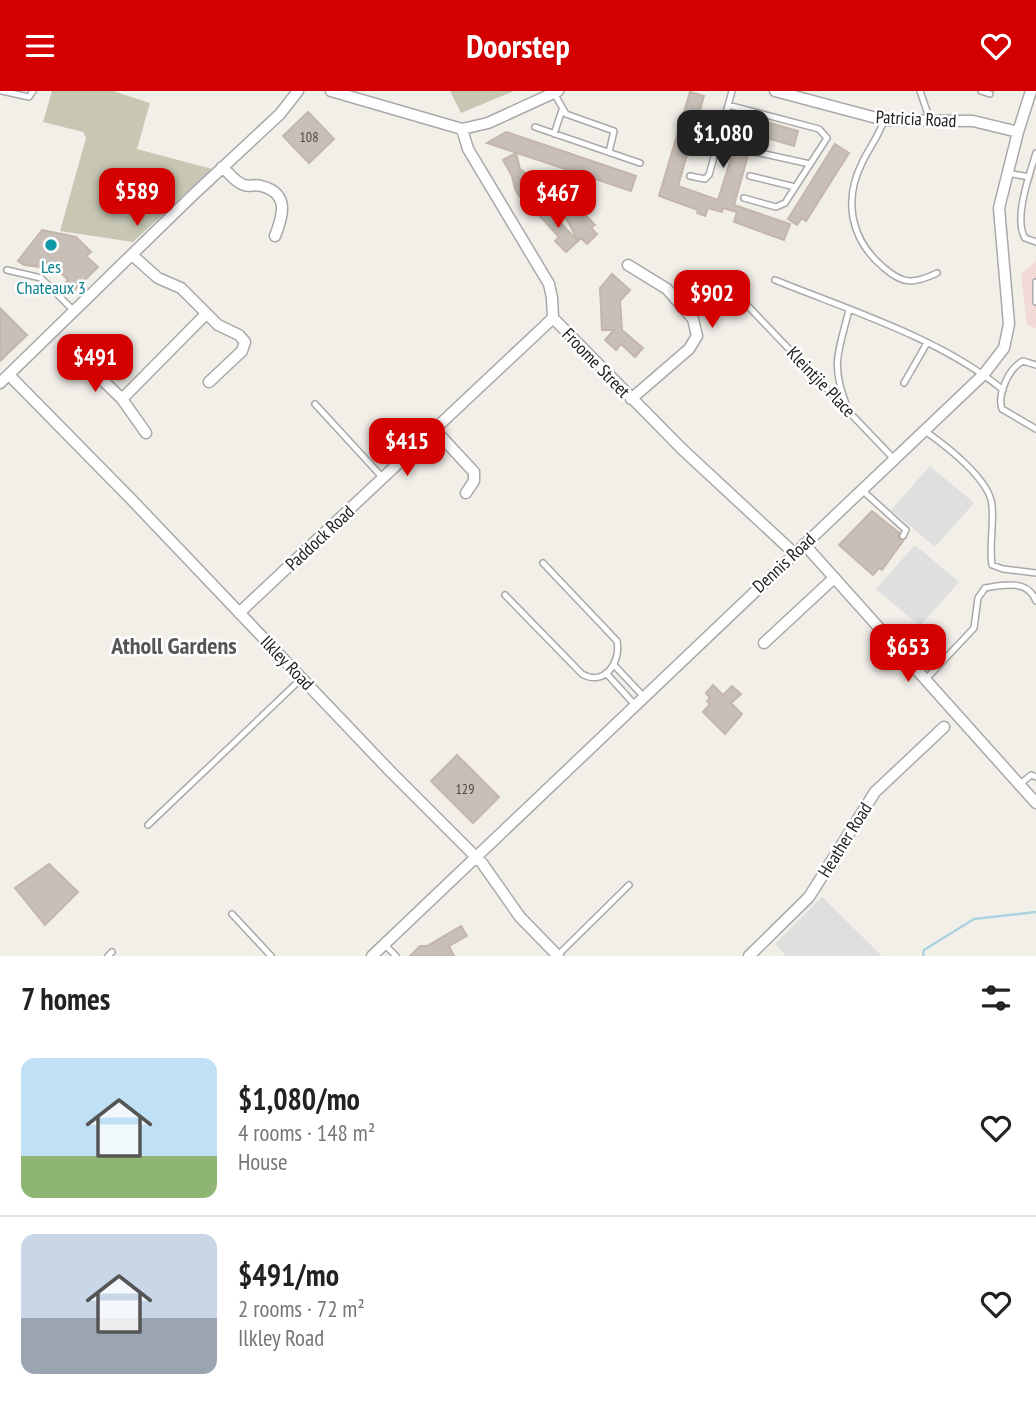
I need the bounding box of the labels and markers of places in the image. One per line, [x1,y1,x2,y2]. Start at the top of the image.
pin: $1,080 [666,111,780,170]
pin: $589 [96,169,178,228]
pin: $467 [517,171,599,230]
marker: Les Chateaux 3 [43,237,59,253]
place label: Les Chateaux 3 [16,255,86,299]
pin: $902 [671,271,753,330]
pin: $491 [54,335,136,394]
pin: $415 [366,419,448,478]
pin: $653 [867,625,949,684]

